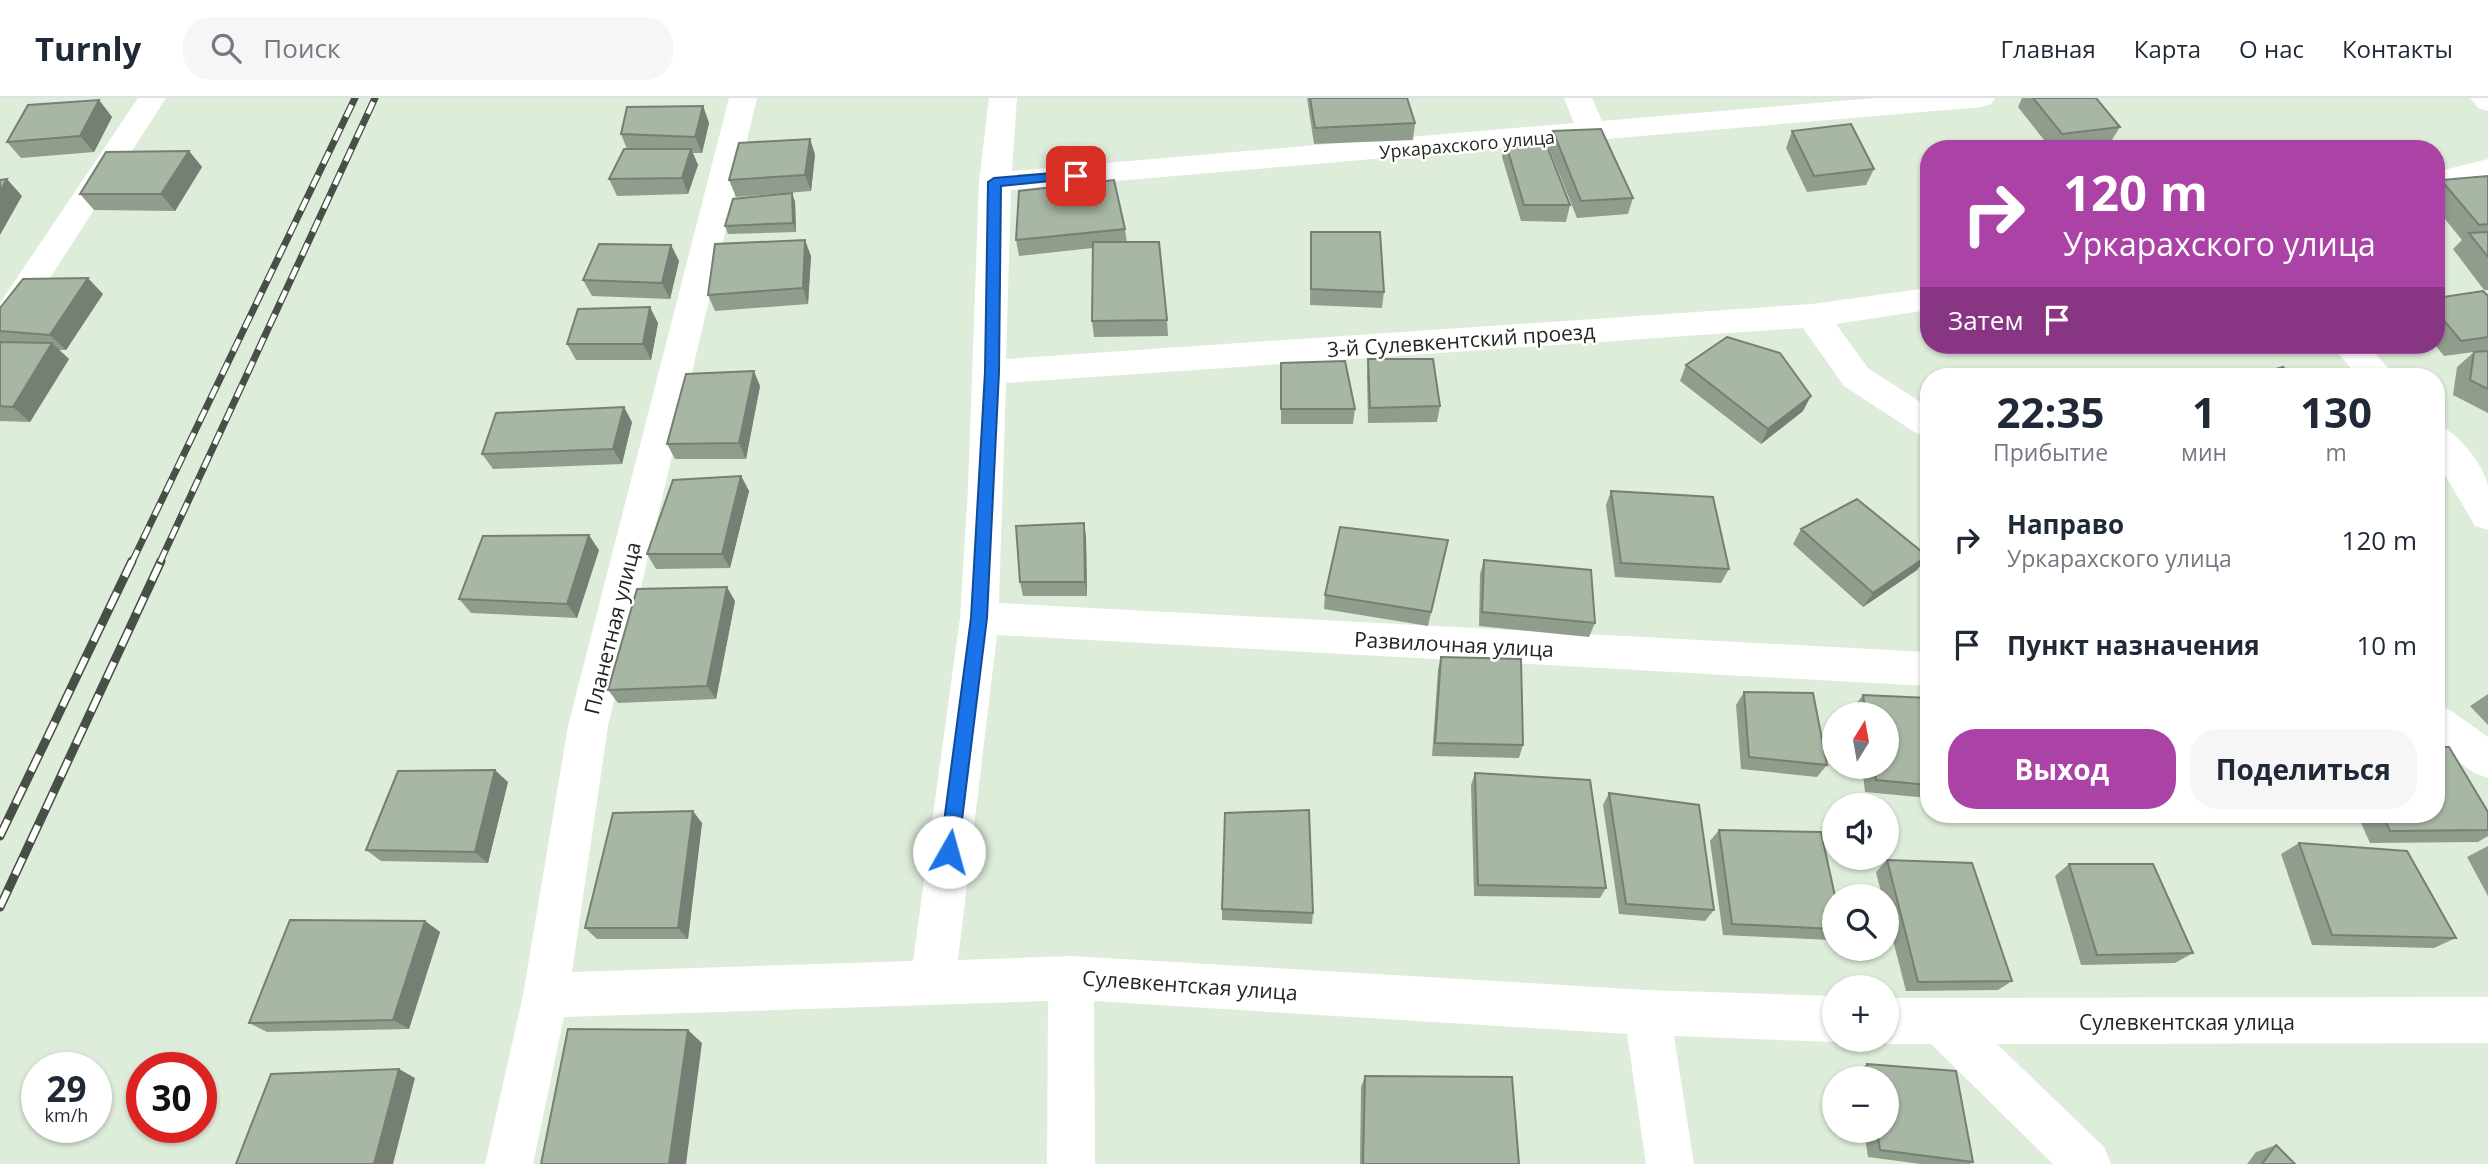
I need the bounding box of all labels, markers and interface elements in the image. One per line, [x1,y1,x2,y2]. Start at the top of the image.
search box [183,17,673,80]
text: Turnly [35,26,141,71]
icon: search [207,29,245,67]
text: Поиск [263,30,340,66]
text: Главная [2001,32,2096,65]
text: Карта [2134,32,2201,65]
text: О нас [2239,32,2304,65]
text: Контакты [2342,32,2453,65]
street label: Уркарахского улица [1378,124,1556,164]
pin [1046,146,1106,206]
icon: arrive [1057,157,1095,195]
text: 120 m [2063,159,2208,225]
icon: right [1948,168,2039,259]
text: Уркарахского улица [2063,222,2376,265]
icon: arrive [2038,301,2076,339]
text: Затем [1948,302,2024,338]
street label: 3-й Сулевкентский проезд [1326,317,1596,363]
text: 22:35 [1996,383,2105,440]
text: 1 [2192,383,2216,440]
text: 130 [2300,383,2372,440]
text: Прибытие [1993,436,2108,468]
text: мин [2181,436,2227,468]
text: m [2325,436,2347,468]
text: Направо [2007,506,2124,542]
icon: right [1948,521,1986,559]
text: 120 m [2342,522,2417,558]
street label: Планетная улица [577,539,647,717]
text: Уркарахского улица [2007,542,2232,574]
street label: Развилочная улица [1353,625,1555,663]
icon: arrive [1948,626,1986,664]
text: Пункт назначения [2007,627,2260,663]
text: 10 m [2356,627,2417,663]
north arrow [1822,702,1899,779]
map controls [1822,702,1899,1143]
button: Выход [1948,729,2176,809]
button: Поделиться [2190,729,2417,809]
button: sound [1822,793,1899,870]
position arrow [912,815,986,889]
button: search [1822,884,1899,961]
street label: Сулевкентская улица [1081,964,1299,1006]
button: + [1822,975,1899,1052]
street label: Сулевкентская улица [2079,1008,2295,1036]
speed limit sign: 30 [126,1052,217,1143]
text: 29 [46,1065,87,1112]
button: − [1822,1066,1899,1143]
text: km/h [45,1103,88,1127]

